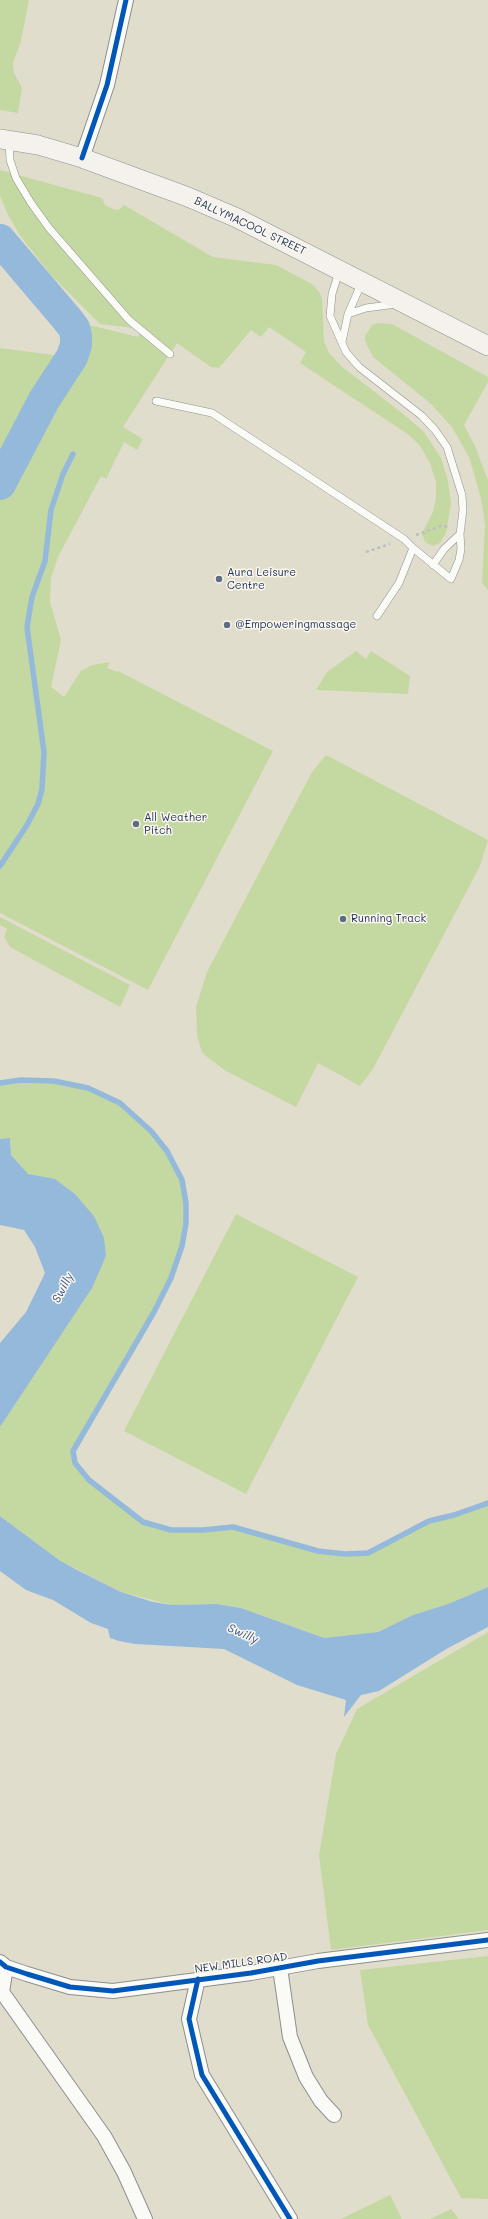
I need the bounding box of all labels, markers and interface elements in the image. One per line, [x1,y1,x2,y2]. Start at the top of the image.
street label: BALLYMACOOL STREET [192,194,308,258]
place label: Aura Leisure Centre [227,566,296,592]
marker: Aura Leisure Centre [214,574,224,584]
place label: @Empoweringmassage [235,618,356,632]
marker: @Empoweringmassage [222,620,232,630]
place label: All Weather Pitch [144,811,207,837]
marker: All Weather Pitch [131,819,141,829]
place label: Running Track [351,912,426,926]
marker: Running Track [338,914,348,924]
water label: Swilly [49,1270,77,1306]
water label: Swilly [225,1621,261,1647]
street label: NEW MILLS ROAD [194,1950,288,1976]

